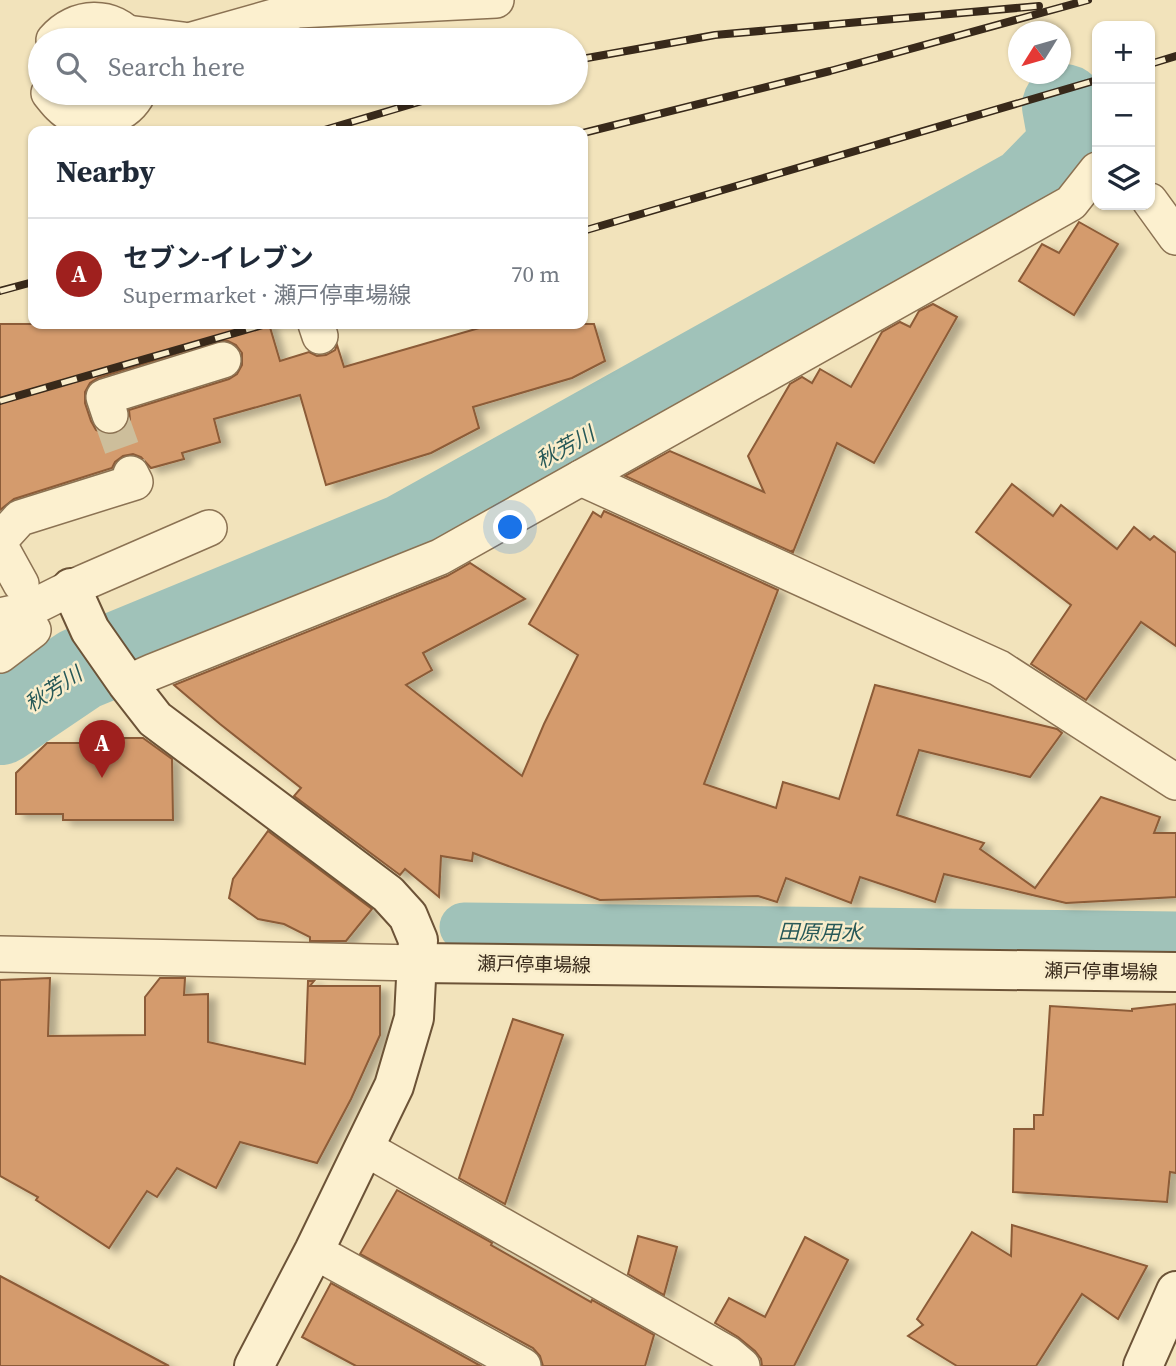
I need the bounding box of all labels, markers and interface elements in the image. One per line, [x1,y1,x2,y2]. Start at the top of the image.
north arrow [1008,21,1071,84]
map controls [1092,21,1155,210]
button: + [1092,21,1155,84]
search box [28,28,588,105]
icon: search [52,48,90,86]
text: Search here [108,49,245,85]
button: − [1092,84,1155,147]
button: layers [1092,147,1155,210]
text: Nearby [56,151,155,192]
text: セブン-イレブン [123,240,314,276]
text: A [71,258,87,290]
text: 70 m [511,258,560,290]
text: Supermarket · 瀬戸停車場線 [123,279,411,311]
water label: 秋芳川 [530,418,601,475]
your location [493,510,527,544]
water label: 秋芳川 [19,659,89,718]
pin: A [79,720,125,778]
water label: 田原用水 [778,917,864,947]
street label: 瀬戸停車場線 [477,950,591,978]
street label: 瀬戸停車場線 [1044,957,1158,985]

